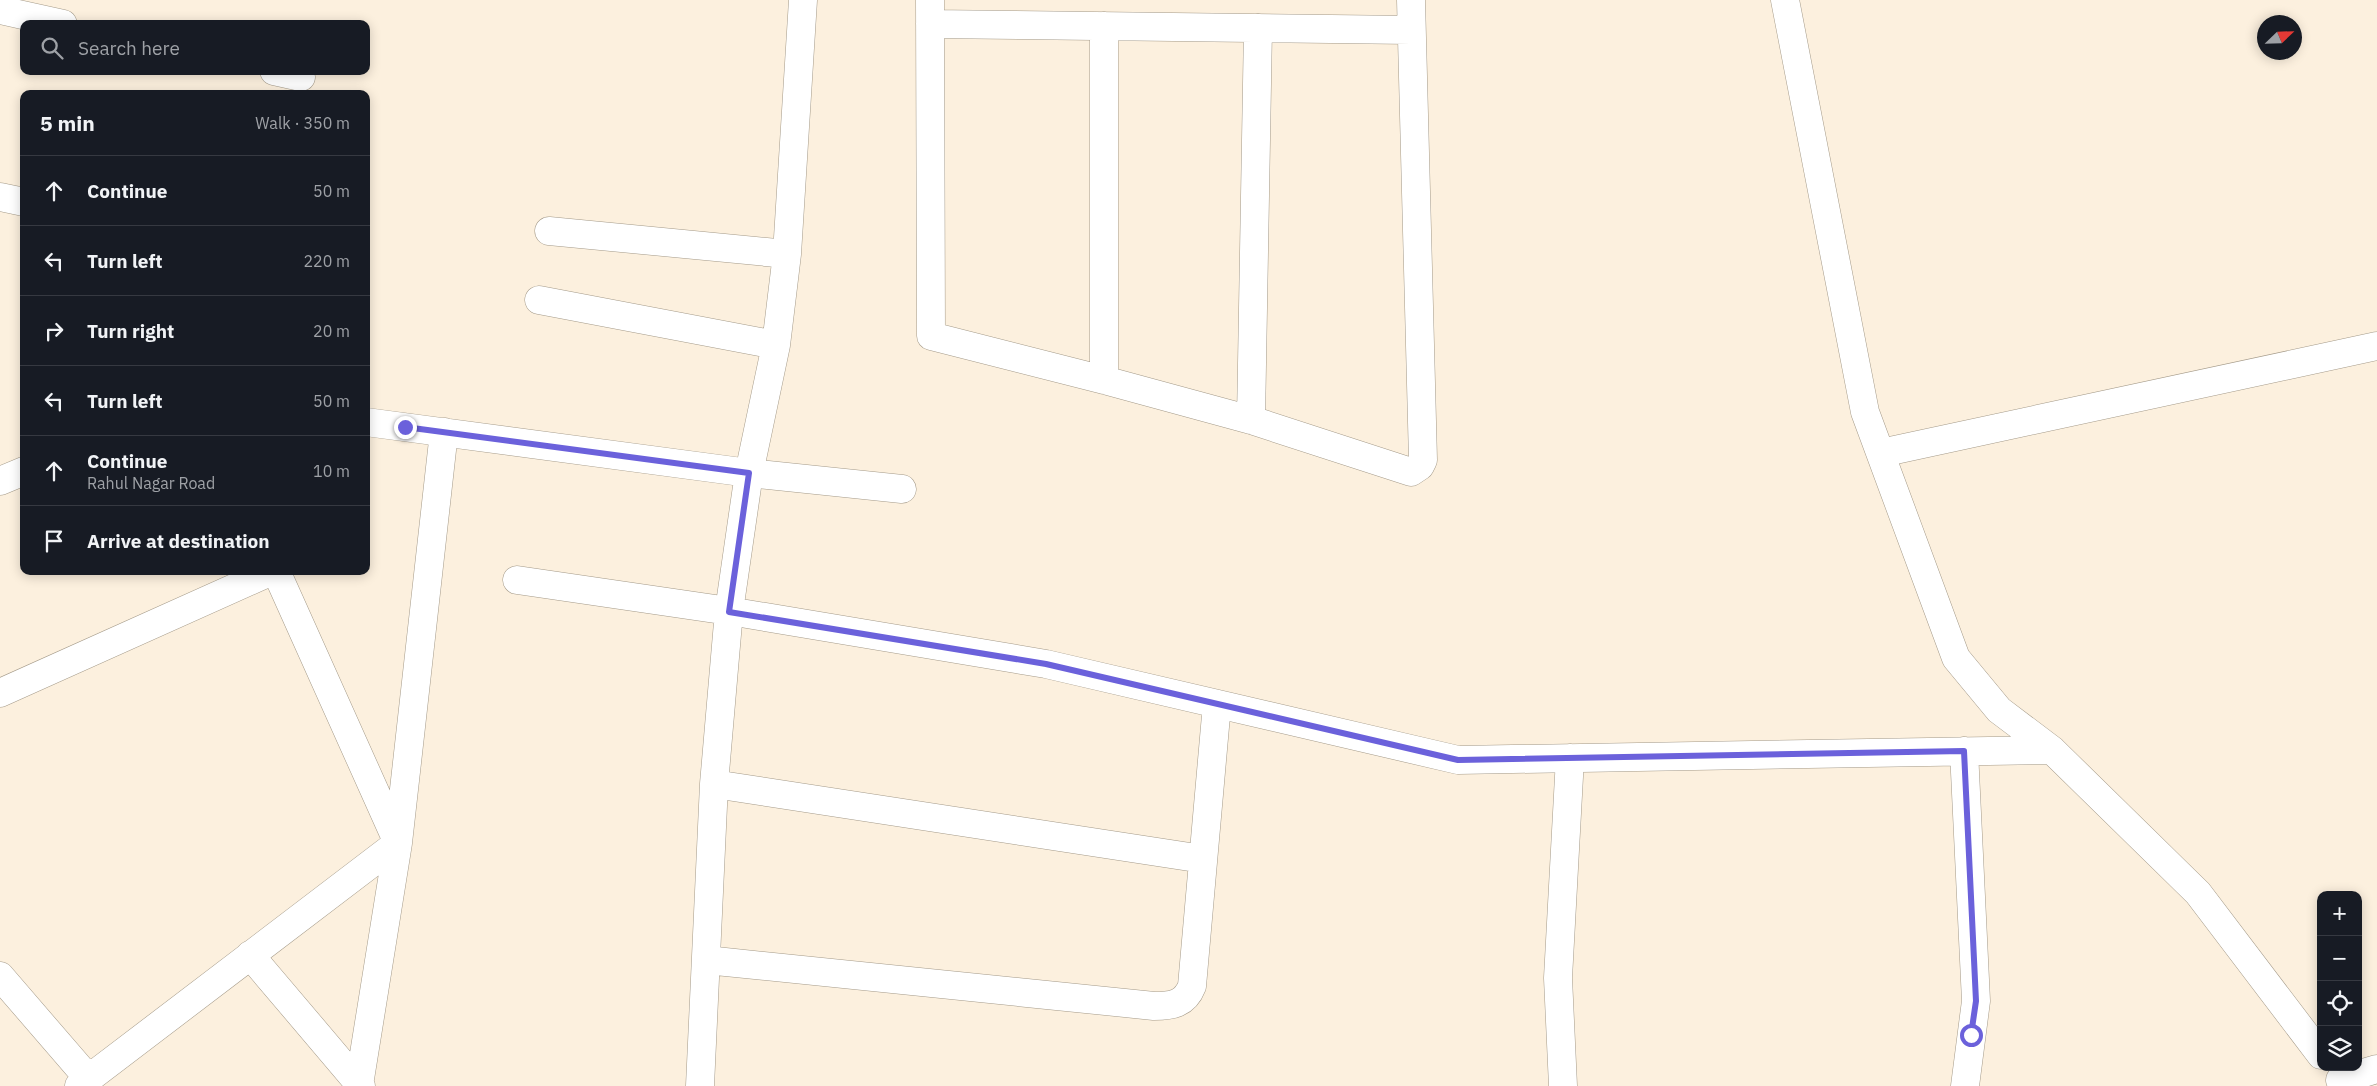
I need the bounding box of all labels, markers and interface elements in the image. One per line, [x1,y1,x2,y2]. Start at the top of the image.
north arrow [2257,15,2302,60]
search box [20,20,370,75]
icon: search [38,34,66,62]
text: Search here [78,36,180,60]
text: 5 min [40,109,95,137]
text: Walk · 350 m [255,113,350,133]
icon: ahead [40,177,68,205]
text: Continue [87,179,167,203]
text: 50 m [313,181,350,201]
icon: left [40,247,68,275]
text: Turn left [87,249,163,273]
text: 220 m [303,251,350,271]
icon: right [40,317,68,345]
text: Turn right [87,319,174,343]
text: 20 m [313,321,350,341]
icon: left [40,387,68,415]
text: Turn left [87,389,163,413]
text: 50 m [313,391,350,411]
route end [394,416,417,439]
text: Continue [87,449,167,473]
icon: ahead [40,457,68,485]
text: 10 m [313,461,350,481]
text: Rahul Nagar Road [87,473,215,493]
icon: arrive [40,527,68,555]
text: Arrive at destination [87,529,270,553]
map controls [2317,891,2362,1071]
button: + [2317,891,2362,936]
button: − [2317,936,2362,981]
button: locate [2317,981,2362,1026]
route start [1960,1024,1983,1047]
button: layers [2317,1026,2362,1071]

